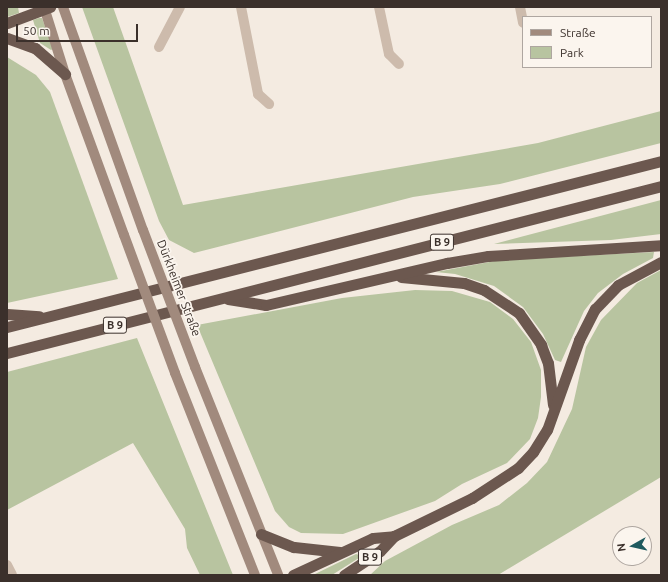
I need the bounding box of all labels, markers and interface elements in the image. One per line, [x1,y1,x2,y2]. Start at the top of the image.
scale bar [18,16,140,42]
legend [522,16,652,68]
text: 50 m [23,24,50,37]
text: Straße [560,26,596,39]
text: Park [560,46,584,59]
road number: B 9 [429,233,455,251]
street label: Dürkheimer Straße [154,238,204,338]
road number: B 9 [102,316,128,334]
north arrow [612,526,652,566]
text: N [615,543,628,552]
road number: B 9 [357,548,383,566]

